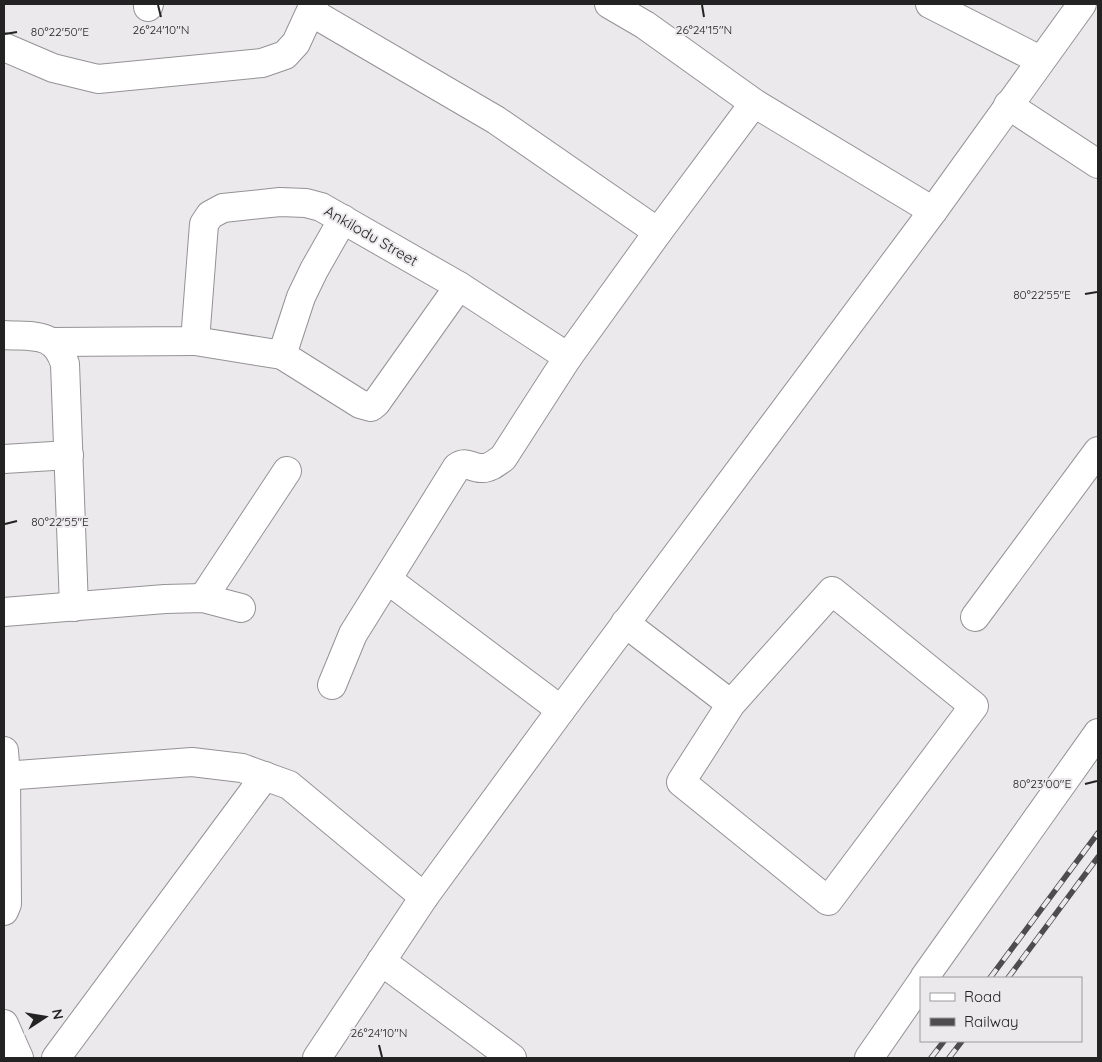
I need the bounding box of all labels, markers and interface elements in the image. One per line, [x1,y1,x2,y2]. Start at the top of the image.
text: 26°24'10"N [132,22,190,37]
text: 26°24'15"N [676,22,732,37]
text: 80°22'50"E [31,24,89,39]
street label: Ankilodu Street [321,201,421,270]
text: 80°22'55"E [1013,287,1071,302]
text: 80°22'55"E [31,514,89,529]
text: 80°23'00"E [1013,776,1071,791]
legend [920,977,1082,1042]
text: Road [964,987,1001,1006]
north arrow [20,992,70,1042]
text: N [48,1007,68,1021]
text: Railway [964,1012,1019,1031]
text: 26°24'10"N [350,1025,408,1040]

